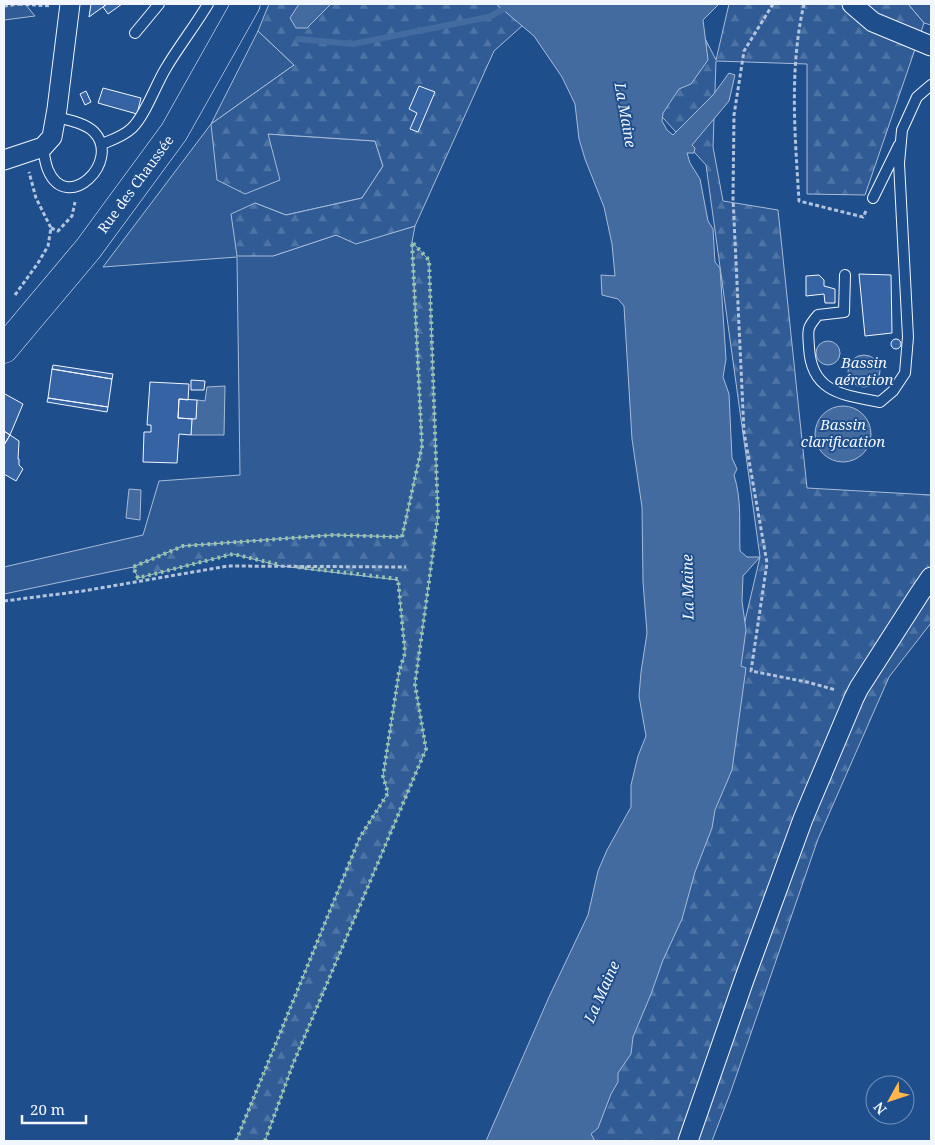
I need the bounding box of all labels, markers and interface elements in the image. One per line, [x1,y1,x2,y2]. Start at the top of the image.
water label: La Maine [610,80,642,149]
street label: Rue des Chaussée [93,131,178,237]
water label: Bassin aération [834,352,894,389]
water label: Bassin clarification [801,414,885,451]
water label: La Maine [676,553,698,621]
water label: La Maine [578,957,624,1027]
north arrow [865,1075,915,1125]
scale bar [22,1092,86,1124]
text: N [869,1098,890,1119]
text: 20 m [30,1099,65,1119]

